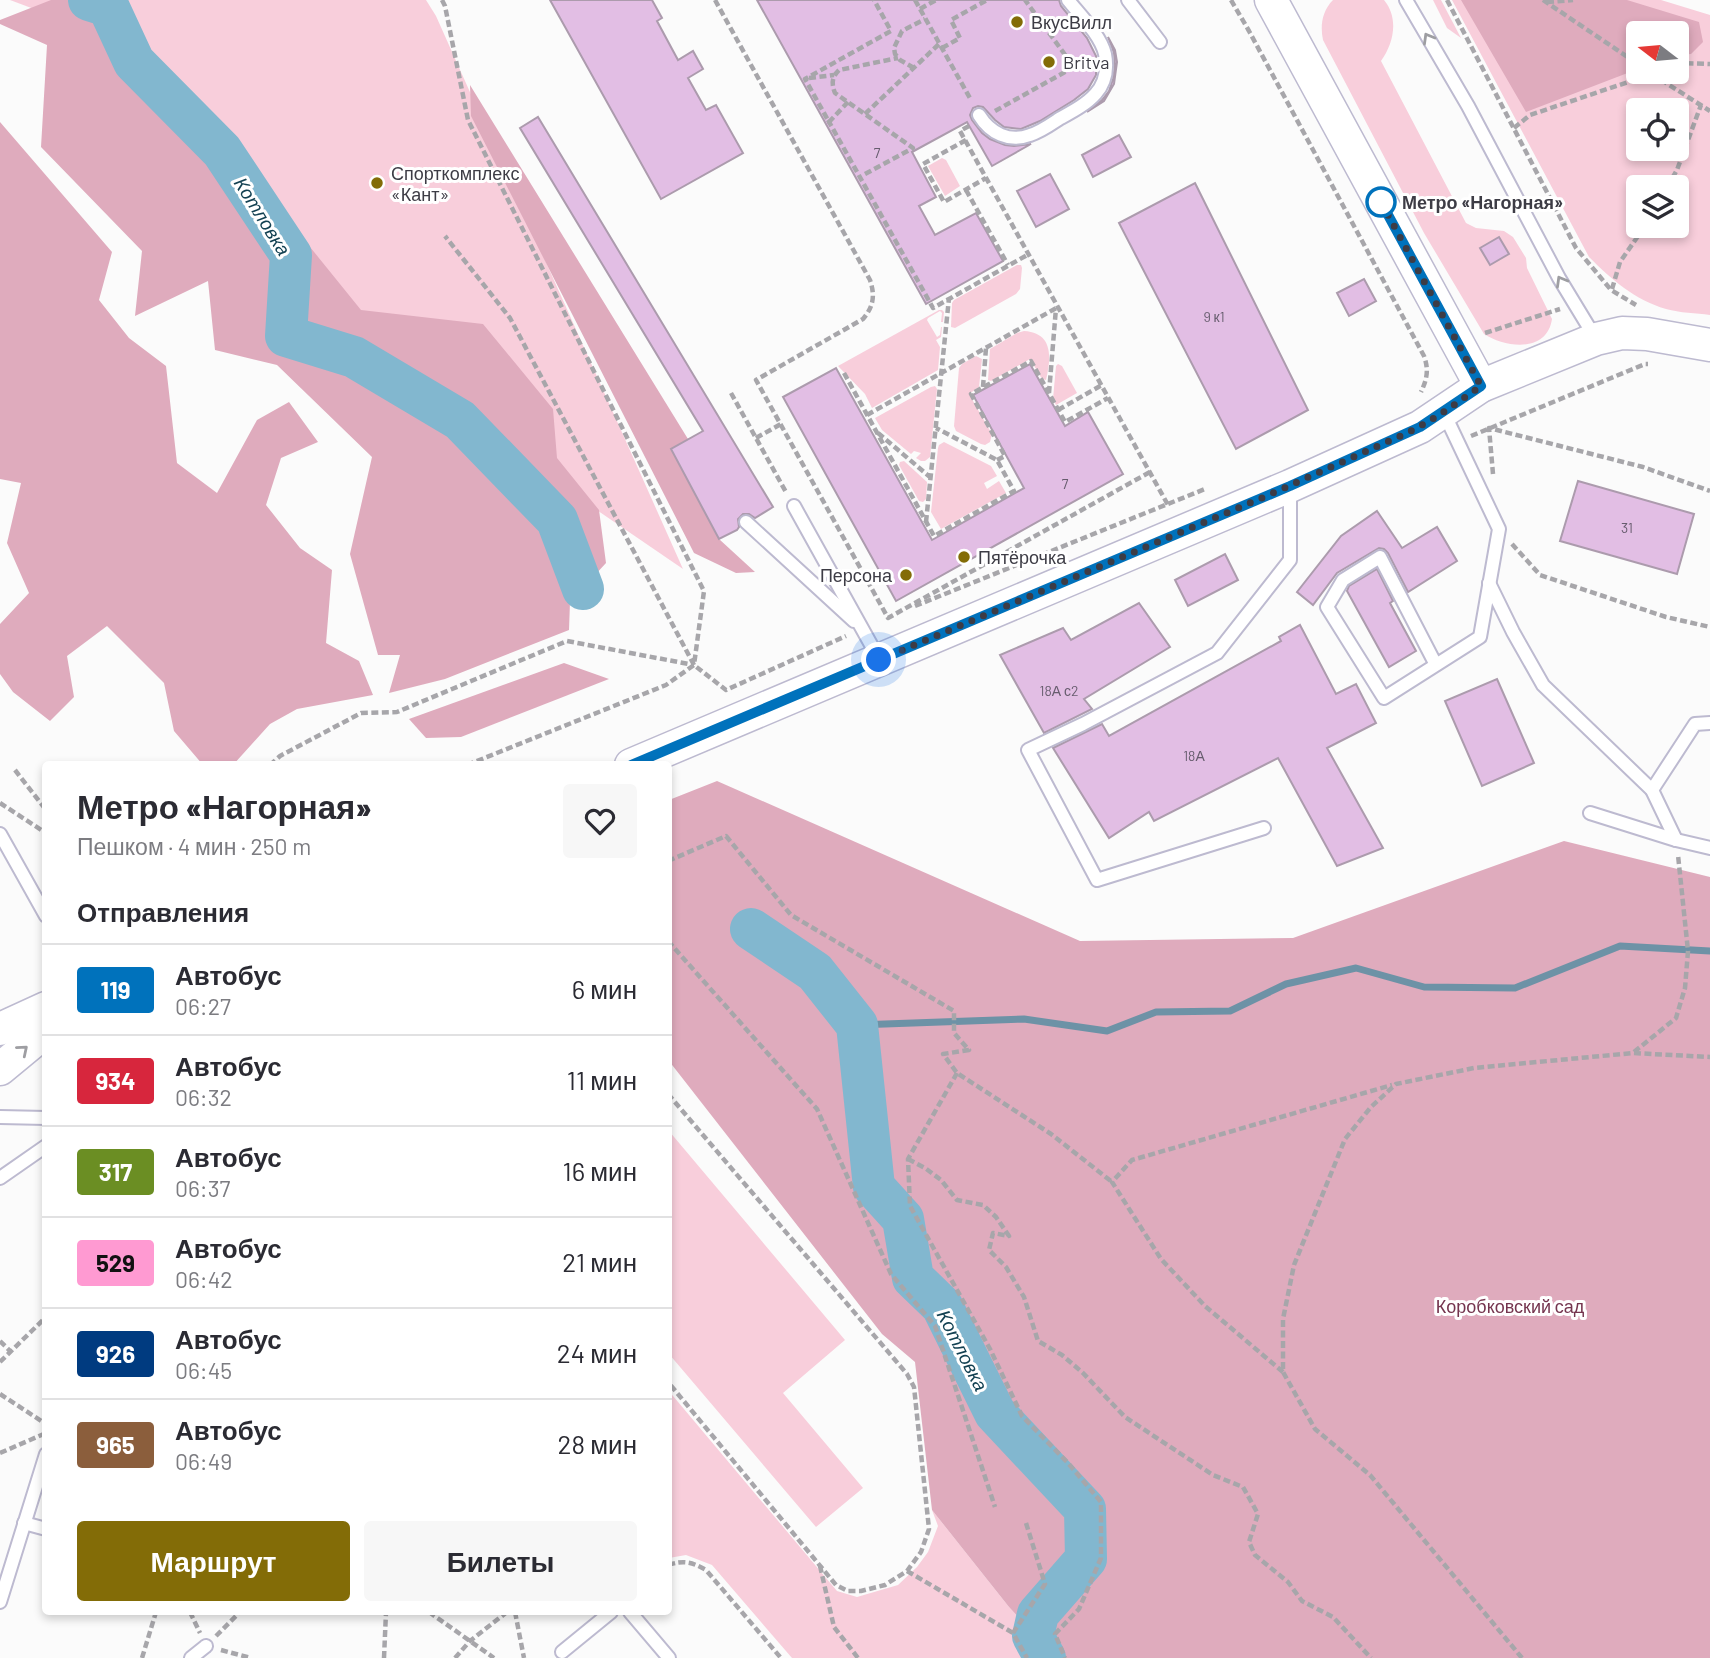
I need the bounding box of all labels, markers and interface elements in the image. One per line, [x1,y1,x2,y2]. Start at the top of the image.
place label: ВкусВилл [1031,11,1112,33]
marker: ВкусВилл [1009,14,1025,30]
north arrow [1626,21,1689,84]
map controls [1626,21,1689,238]
one-way arrow [1424,33,1437,46]
place label: Britva [1063,51,1110,73]
marker: Britva [1041,54,1057,70]
button: locate [1626,98,1689,161]
house number: 7 [874,144,881,161]
place label: Спорткомплекс «Кант» [391,162,519,205]
water label: Котловка [230,173,296,259]
marker: Спорткомплекс «Кант» [369,175,385,191]
button: layers [1626,175,1689,238]
marker: Метро «Нагорная» [1366,187,1396,217]
place label: Метро «Нагорная» [1402,191,1563,213]
one-way arrow [1556,275,1569,288]
house number: 9 к1 [1203,308,1225,325]
house number: 7 [1062,475,1069,492]
house number: 31 [1621,519,1633,536]
place label: Пятёрочка [978,546,1067,568]
marker: Пятёрочка [956,549,972,565]
place label: Персона [820,564,893,586]
marker: Персона [898,567,914,583]
your location [861,642,896,677]
house number: 18А с2 [1040,682,1078,699]
house number: 18А [1183,747,1205,764]
button: heart [563,784,637,858]
text: Метро «Нагорная» [77,786,372,826]
text: Пешком · 4 мин · 250 m [77,832,311,860]
text: Отправления [77,896,249,927]
text: Автобус [175,959,282,990]
text: 6 мин [572,973,637,1004]
text: 119 [101,975,130,1004]
text: 06:27 [175,992,231,1020]
one-way arrow [14,1046,27,1058]
text: Автобус [175,1050,282,1081]
text: 11 мин [567,1064,637,1095]
text: 934 [95,1066,136,1095]
text: 06:32 [175,1083,232,1111]
text: Автобус [175,1141,282,1172]
text: 16 мин [563,1155,637,1186]
text: 317 [99,1157,132,1186]
text: 06:37 [175,1174,230,1202]
text: Автобус [175,1232,282,1263]
text: 21 мин [562,1246,637,1277]
text: 529 [96,1248,135,1277]
text: 06:42 [175,1265,233,1293]
park label: Коробковский сад [1436,1295,1585,1317]
water label: Котловка [933,1306,993,1394]
text: Автобус [175,1323,282,1354]
text: 24 мин [557,1337,637,1368]
text: 926 [96,1339,135,1368]
text: 06:45 [175,1356,232,1384]
text: Автобус [175,1414,282,1445]
text: 28 мин [558,1428,637,1459]
text: 965 [96,1430,135,1459]
text: 06:49 [175,1447,232,1475]
button: Маршрут [77,1521,350,1601]
button: Билеты [364,1521,637,1601]

